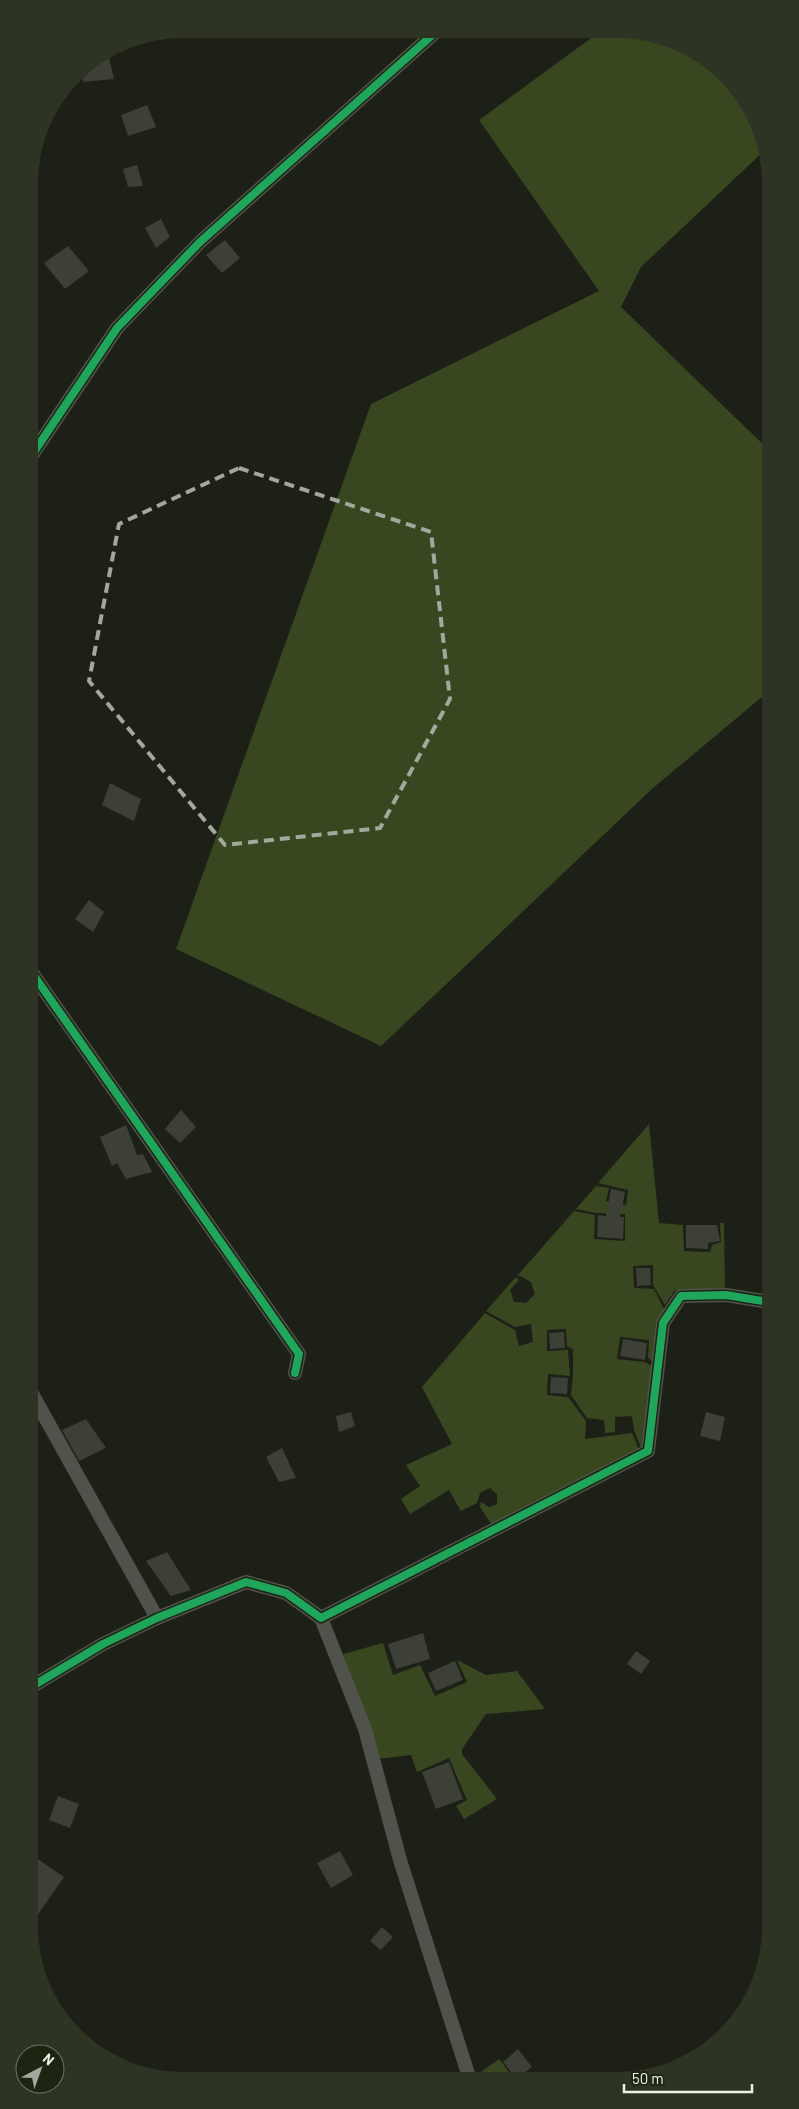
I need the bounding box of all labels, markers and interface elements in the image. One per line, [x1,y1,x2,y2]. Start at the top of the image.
north arrow [15,2044,65,2094]
text: N [40,2049,58,2068]
scale bar [624,2062,752,2094]
text: 50 m [632,2069,664,2087]

